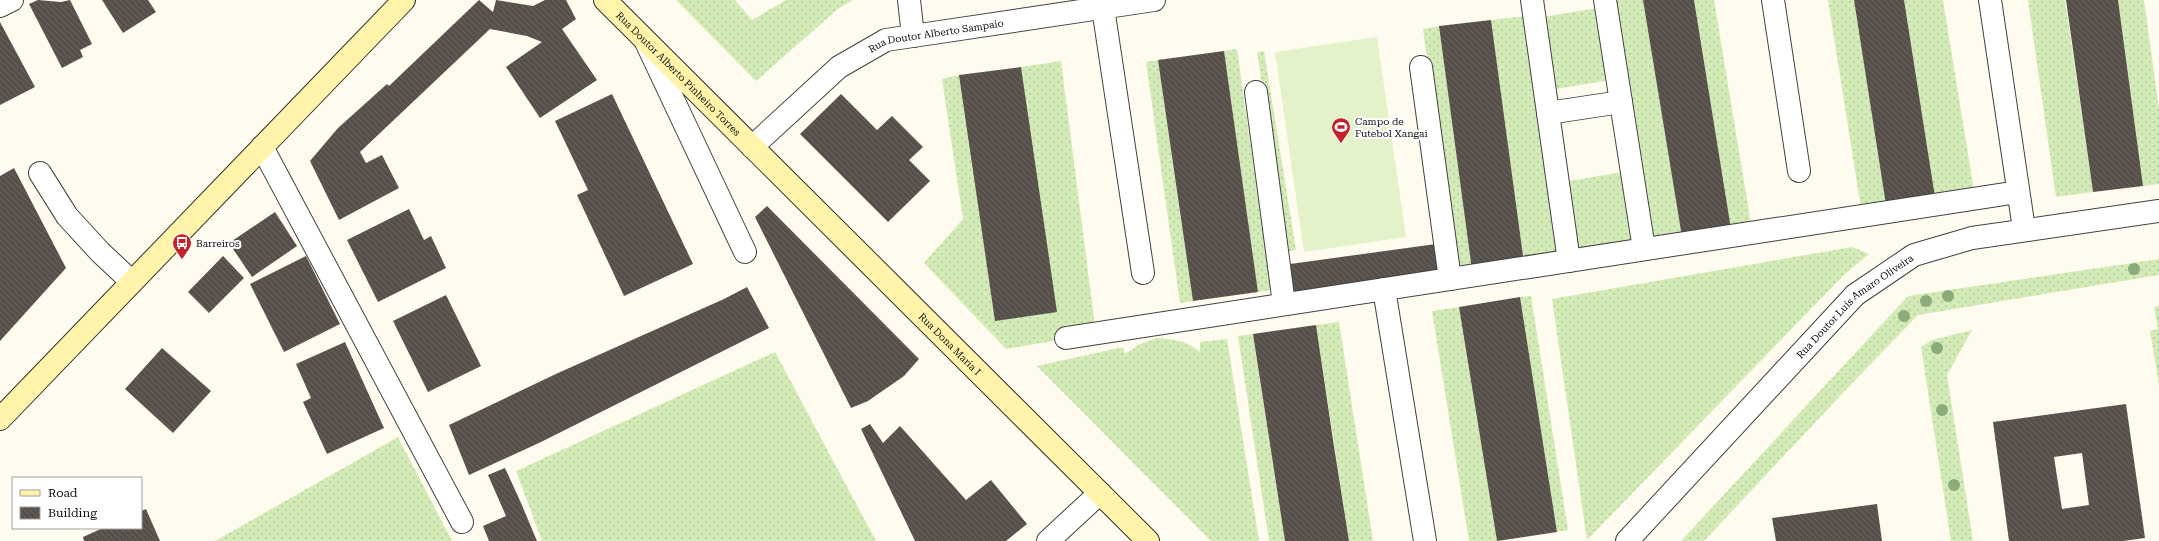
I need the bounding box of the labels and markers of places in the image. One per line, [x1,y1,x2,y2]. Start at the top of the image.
sports icon: Campo de Futebol Xangai [1330,116,1352,144]
place label: Campo de Futebol Xangai [1355,116,1428,139]
bus stop icon: Barreiros [171,232,193,260]
place label: Barreiros [196,238,240,249]

